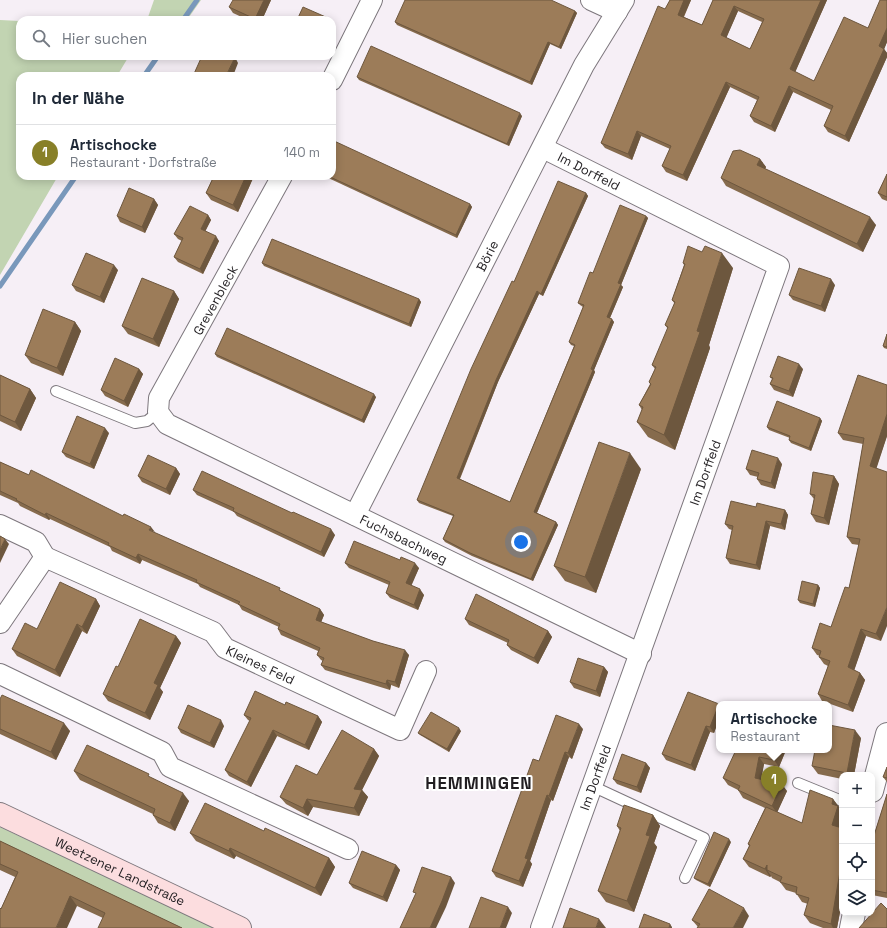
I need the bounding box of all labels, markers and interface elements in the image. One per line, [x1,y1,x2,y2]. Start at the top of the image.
search box [16,16,336,60]
icon: search [30,27,52,49]
text: Hier suchen [62,29,147,48]
text: In der Nähe [32,87,124,109]
text: Artischocke [70,135,157,154]
text: 1 [42,144,48,161]
text: 140 m [284,144,320,161]
street label: Im Dorffeld [555,148,623,194]
text: Restaurant · Dorfstraße [70,154,217,171]
street label: Börie [472,238,502,274]
street label: Grevenbleck [189,262,242,338]
street label: Im Dorffeld [686,438,725,508]
street label: Fuchsbachweg [357,511,450,568]
your location [511,532,531,552]
street label: Kleines Feld [223,642,297,688]
popup [716,701,832,753]
text: Artischocke [731,709,817,728]
text: Restaurant [731,728,800,745]
street label: Im Dorffeld [576,743,615,813]
pin: 1 [761,766,787,799]
district label: HEMMINGEN [425,772,533,794]
map controls [839,772,875,916]
button: + [839,772,875,808]
button: − [839,808,875,844]
street label: Weetzener Landstraße [52,833,188,910]
button: locate [839,844,875,880]
button: layers [839,880,875,916]

